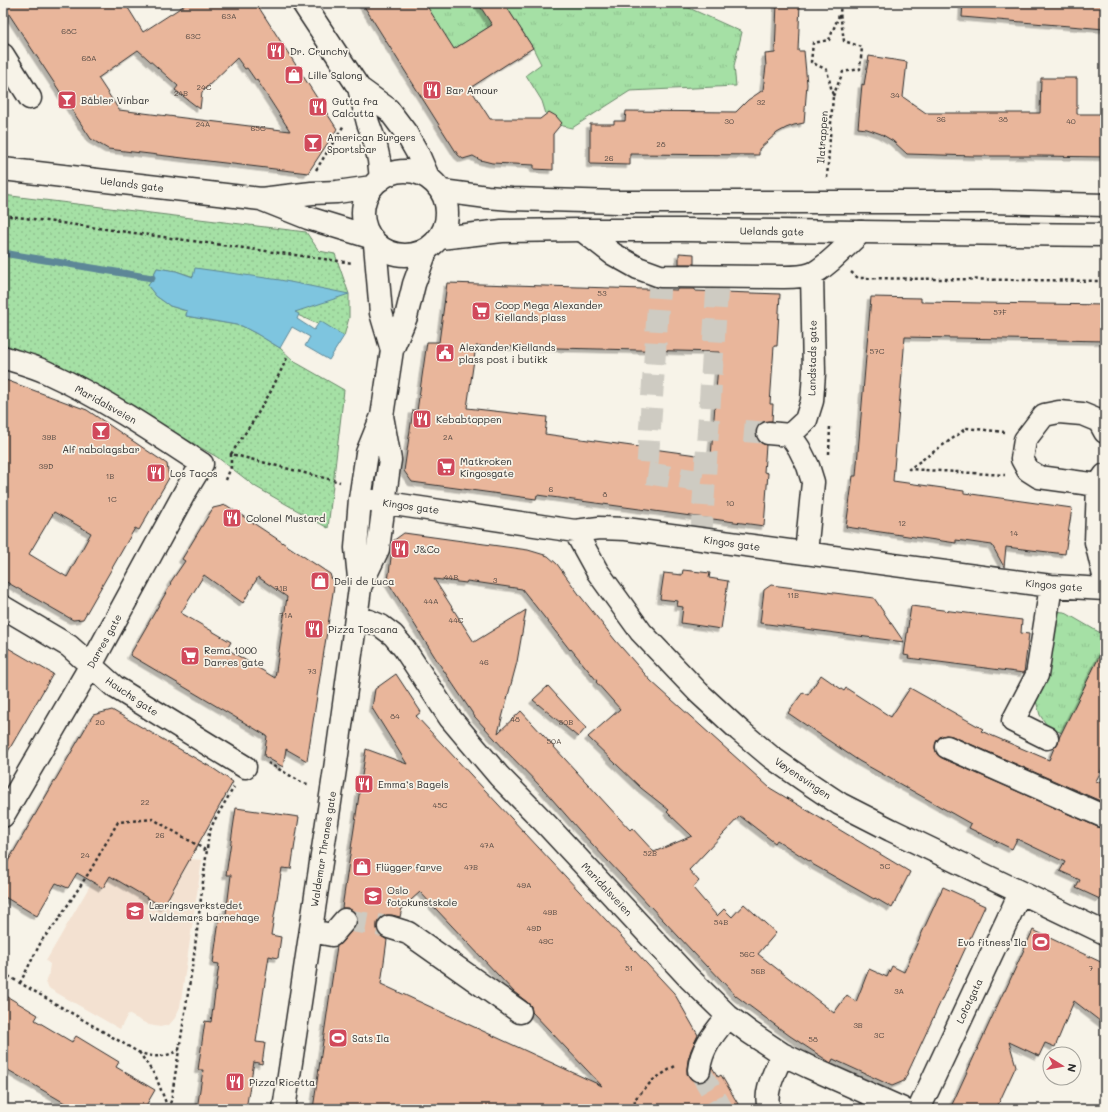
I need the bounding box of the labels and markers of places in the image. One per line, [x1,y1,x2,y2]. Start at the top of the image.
restaurant icon: Dr. Crunchy [265,40,287,62]
place label: Dr. Crunchy [290,44,348,58]
shop icon: Lille Salong [283,64,305,86]
place label: Lille Salong [308,68,363,82]
restaurant icon: Bar Amour [421,79,443,101]
place label: Bar Amour [446,83,498,97]
bar icon: Båbler Vinbar [56,89,78,111]
place label: Båbler Vinbar [81,93,149,107]
place label: Gutta fra Calcutta [332,94,378,120]
restaurant icon: Gutta fra Calcutta [307,96,329,118]
place label: American Burgers Sportsbar [327,130,416,156]
bar icon: American Burgers Sportsbar [302,132,324,154]
place label: Coop Mega Alexander Kiellands plass [495,298,603,324]
supermarket icon: Coop Mega Alexander Kiellands plass [470,300,492,322]
place label: Alexander Kiellands plass post i butikk [459,340,556,366]
public building icon: Alexander Kiellands plass post i butikk [434,342,456,364]
restaurant icon: Kebabtoppen [411,408,433,430]
place label: Kebabtoppen [436,412,502,426]
bar icon: Alf nabolagsbar [90,420,112,442]
place label: Alf nabolagsbar [62,442,140,456]
place label: Matkroken Kingosgate [460,454,514,480]
supermarket icon: Matkroken Kingosgate [435,456,457,478]
restaurant icon: Los Tacos [145,462,167,484]
place label: Los Tacos [170,466,218,480]
restaurant icon: Colonel Mustard [221,507,243,529]
place label: Colonel Mustard [246,511,325,525]
restaurant icon: J&Co [389,538,411,560]
place label: J&Co [414,542,440,556]
shop icon: Deli de Luca [309,570,331,592]
place label: Deli de Luca [334,574,394,588]
restaurant icon: Pizza Toscana [303,618,325,640]
place label: Pizza Toscana [328,622,398,636]
place label: Rema 1000 Darres gate [204,643,264,669]
supermarket icon: Rema 1000 Darres gate [179,645,201,667]
restaurant icon: Emma’s Bagels [353,773,375,795]
place label: Emma’s Bagels [378,777,449,791]
shop icon: Flügger farve [351,856,373,878]
place label: Flügger farve [376,860,442,874]
place label: Oslo fotokunstskole [387,883,458,909]
school or university icon: Oslo fotokunstskole [362,885,384,907]
place label: Læringsverkstedet Waldemars barnehage [149,898,260,924]
school or university icon: Læringsverkstedet Waldemars barnehage [124,900,146,922]
sports icon: Evo fitness Ila [1030,931,1052,953]
place label: Evo fitness Ila [958,935,1027,949]
sports icon: Sats Ila [327,1027,349,1049]
place label: Sats Ila [352,1031,389,1045]
restaurant icon: Pizza Ricetta [224,1071,246,1093]
place label: Pizza Ricetta [249,1075,315,1089]

